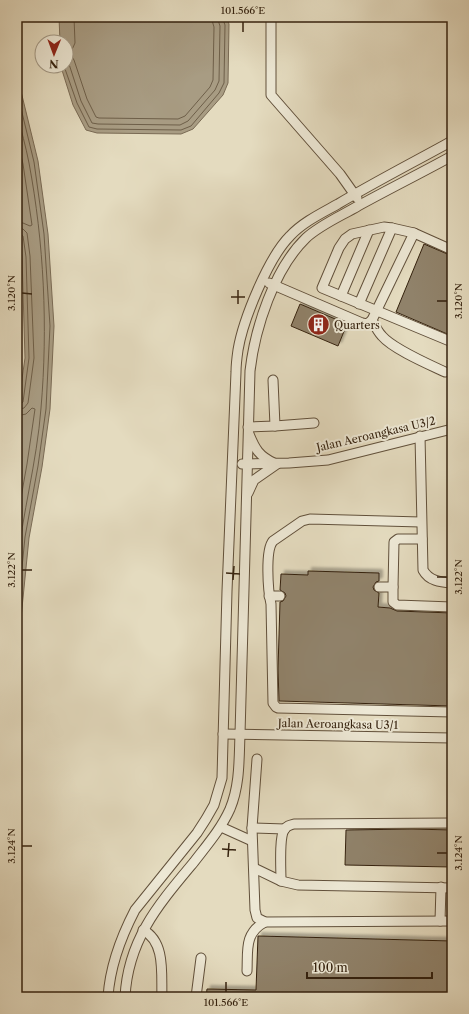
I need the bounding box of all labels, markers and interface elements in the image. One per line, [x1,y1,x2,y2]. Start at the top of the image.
text: 101.566°E [221,4,265,17]
north arrow [34,34,74,74]
text: N [48,57,59,71]
text: 3.120°N [5,275,18,311]
text: 3.120°N [452,283,465,319]
building icon: Quarters [306,312,332,338]
place label: Quarters [334,318,380,332]
street label: Jalan Aeroangkasa U3/2 [313,413,437,455]
text: 3.122°N [5,552,18,588]
text: 3.122°N [452,559,465,595]
street label: Jalan Aeroangkasa U3/1 [276,716,399,732]
text: 3.124°N [5,828,18,864]
text: 3.124°N [452,835,465,871]
scale bar [307,954,432,980]
text: 100 m [313,960,348,975]
text: 101.566°E [204,996,248,1009]

